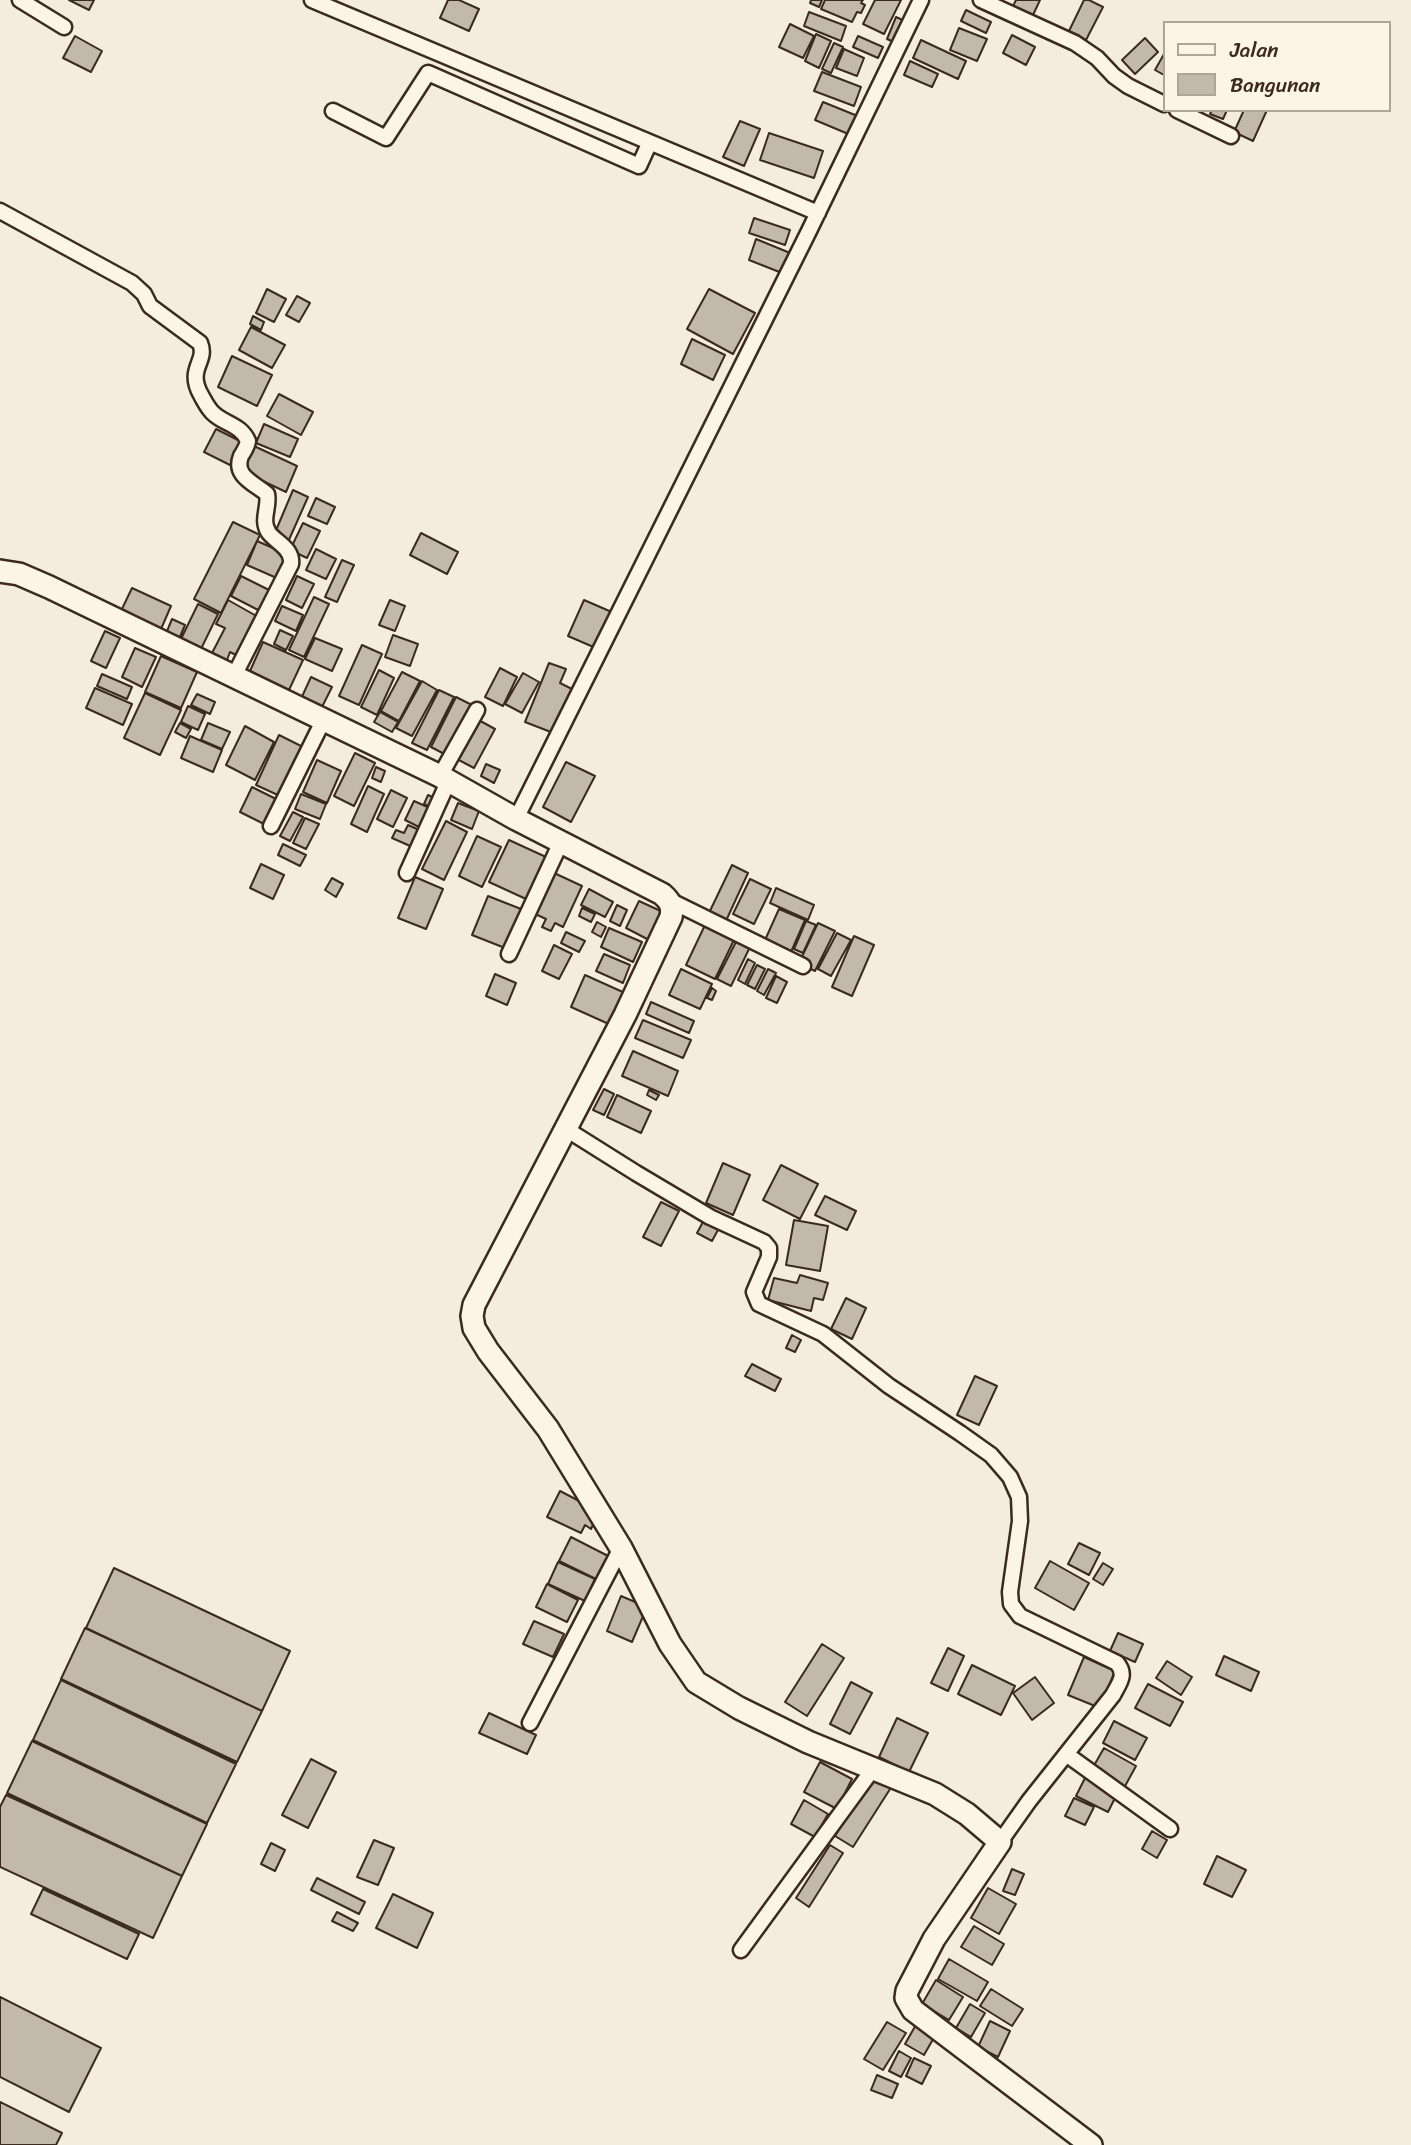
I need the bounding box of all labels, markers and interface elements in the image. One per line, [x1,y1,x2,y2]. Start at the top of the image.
legend [1162,21,1390,112]
text: Jalan [1230,31,1278,69]
text: Bangunan [1230,66,1320,104]

